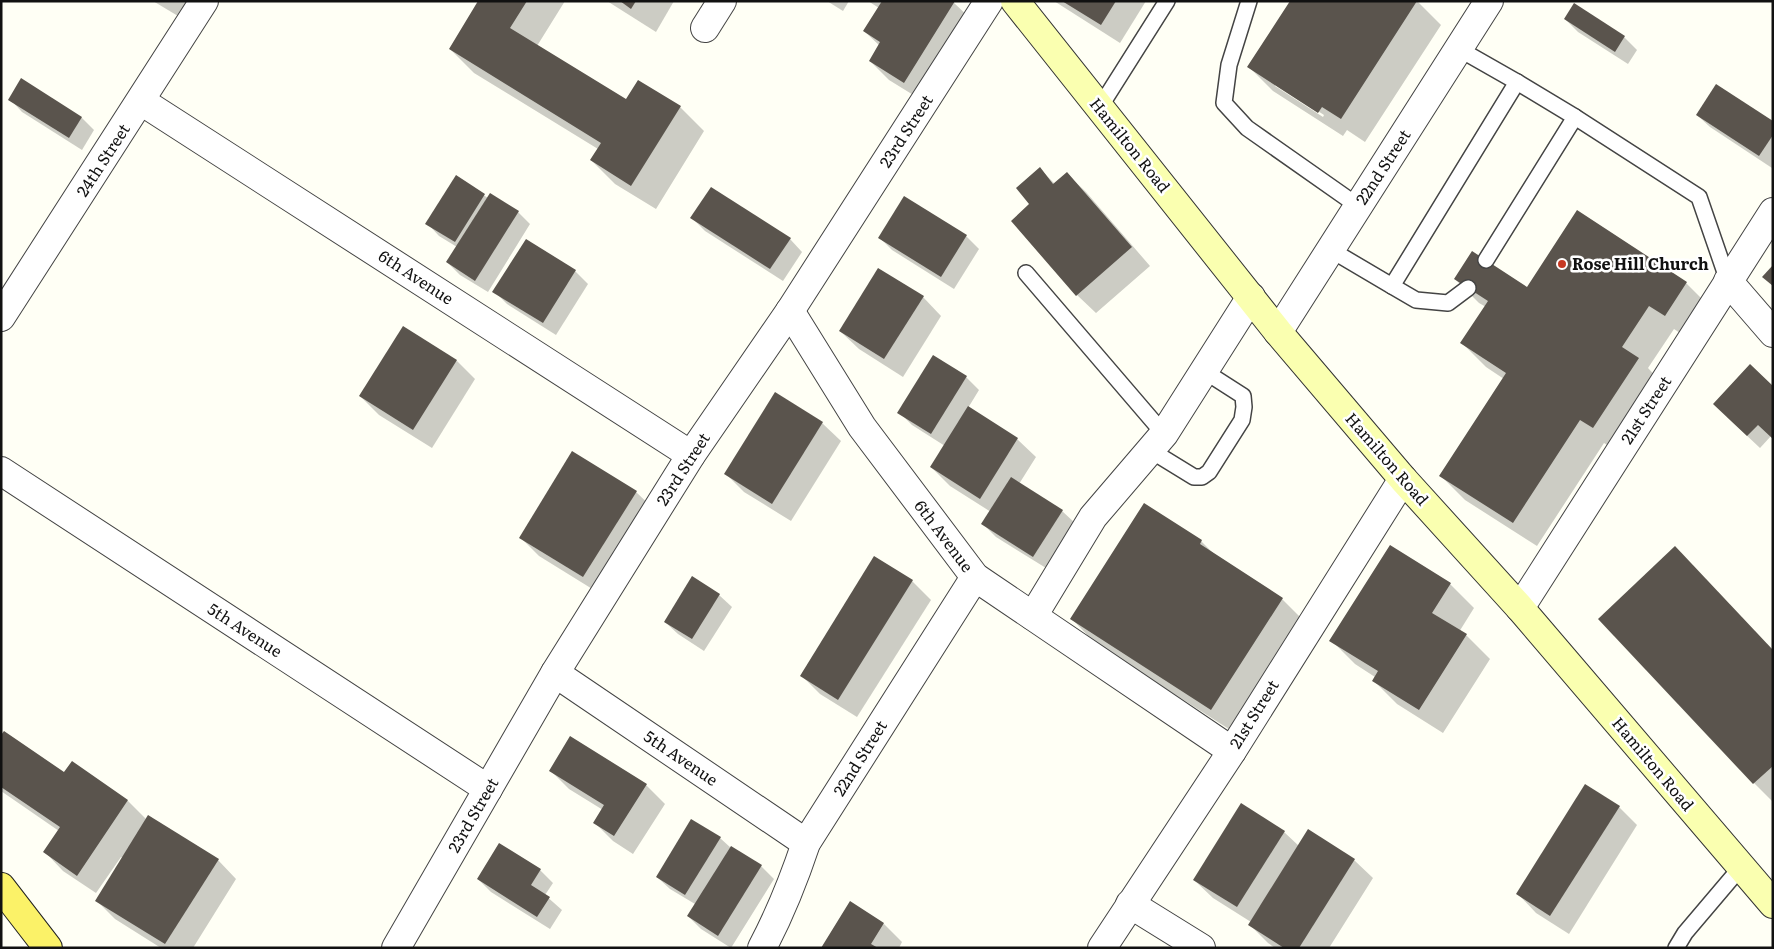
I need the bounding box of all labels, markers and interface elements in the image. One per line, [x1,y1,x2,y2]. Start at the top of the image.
street label: 23rd Street [873,89,938,172]
street label: Hamilton Road [1085,92,1177,197]
street label: 24th Street [70,118,135,201]
street label: 22nd Street [1349,124,1416,209]
street label: 6th Avenue [374,243,459,309]
place label: Rose Hill Church [1572,251,1709,275]
marker: Rose Hill Church [1556,258,1568,270]
street label: 21st Street [1614,370,1677,448]
street label: Hamilton Road [1341,407,1435,510]
street label: 23rd Street [650,427,715,510]
street label: 6th Avenue [910,494,980,577]
street label: 5th Avenue [204,596,288,662]
street label: 21st Street [1223,674,1284,753]
street label: Hamilton Road [1607,711,1700,816]
street label: 22nd Street [826,714,892,800]
street label: 5th Avenue [640,724,723,791]
street label: 23rd Street [441,772,504,856]

